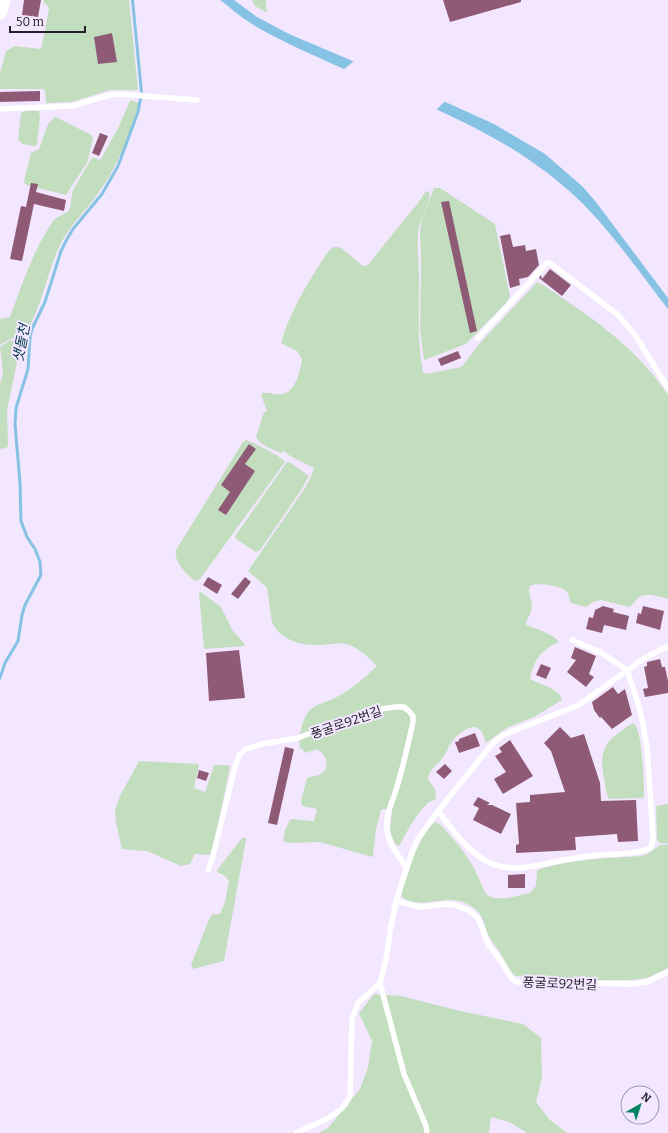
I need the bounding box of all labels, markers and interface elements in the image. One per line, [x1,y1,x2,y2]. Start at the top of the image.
scale bar [10,8,85,34]
text: 50 m [16,15,45,29]
water label: 샛돌천 [9,321,34,364]
street label: 풍굴로92번길 [309,703,384,742]
street label: 풍굴로92번길 [522,975,597,992]
north arrow [620,1085,660,1125]
text: N [639,1090,654,1106]

